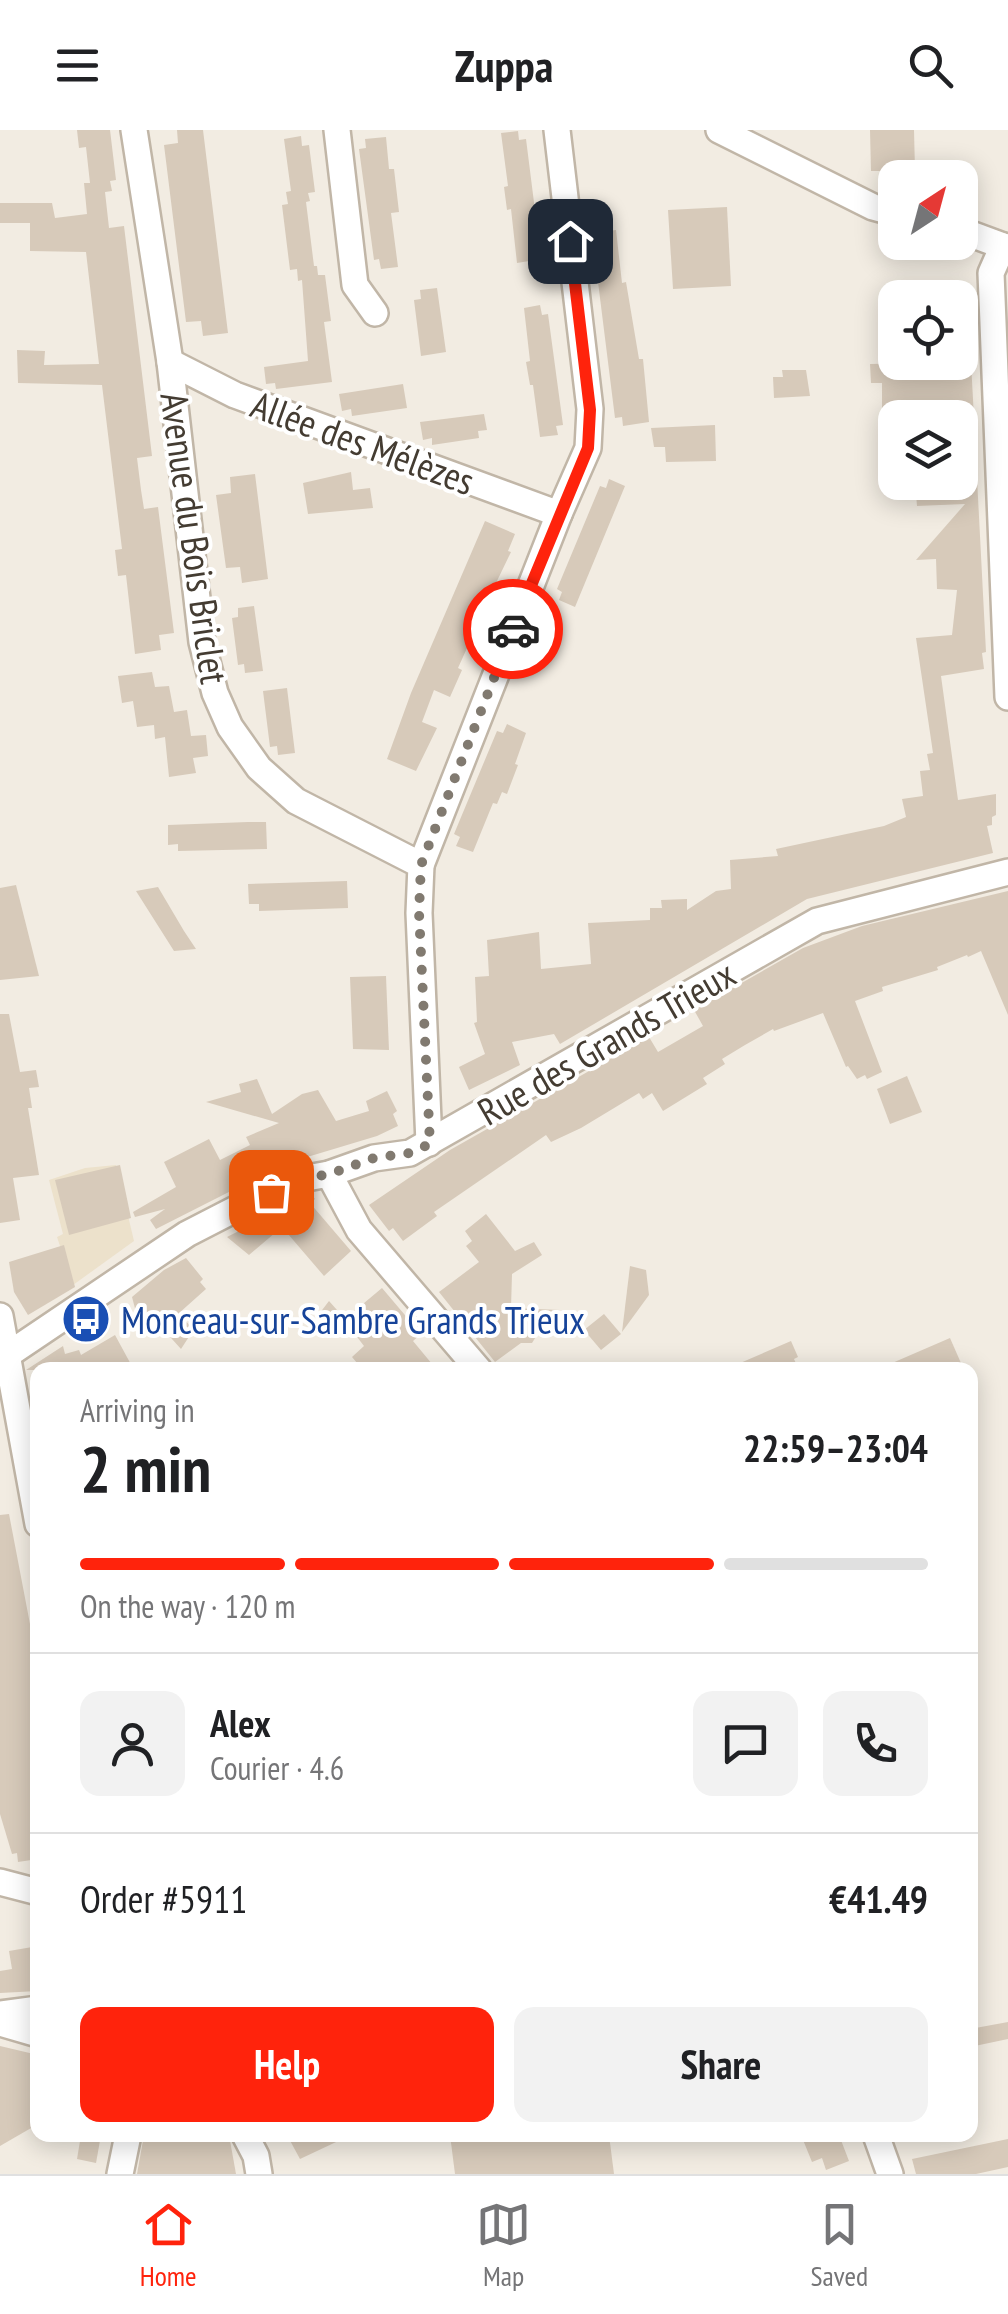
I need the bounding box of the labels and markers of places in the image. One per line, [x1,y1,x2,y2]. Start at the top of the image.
pin [528,199,613,284]
pin [229,1150,314,1235]
bus stop icon: Monceau-sur-Sambre Grands Trieux [60,1293,112,1345]
place label: Monceau-sur-Sambre Grands Trieux [121,1295,585,1344]

